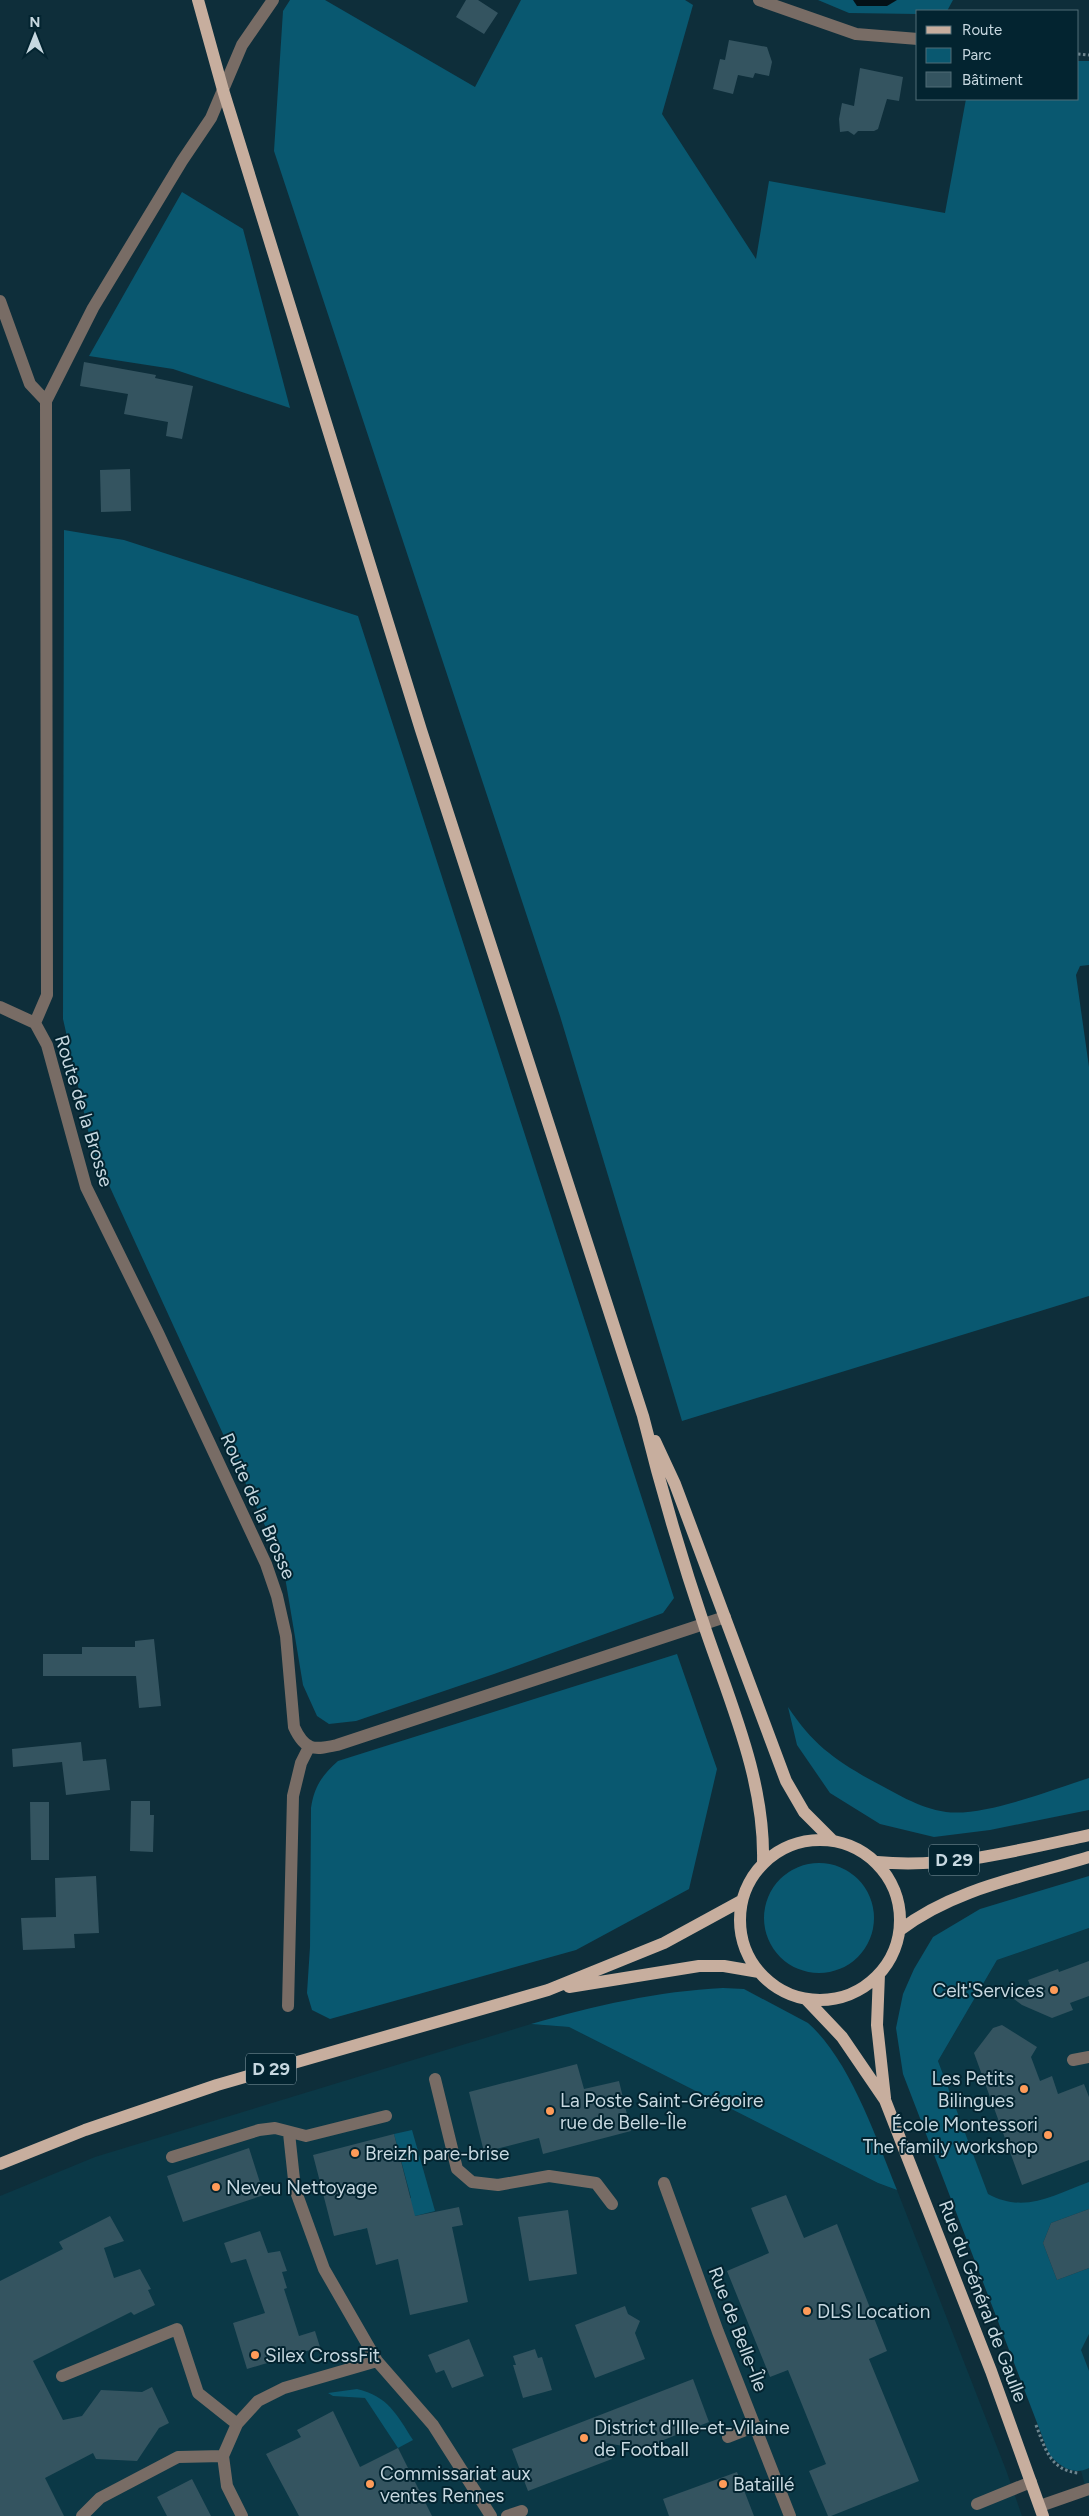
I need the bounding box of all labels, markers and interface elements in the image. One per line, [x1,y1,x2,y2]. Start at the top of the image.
north arrow [10,10,60,60]
legend [916,10,1079,100]
text: N [30,14,40,31]
text: Route [962,21,1002,39]
text: Parc [962,46,991,64]
text: Bâtiment [962,71,1023,89]
street label: Route de la Brosse [50,1032,118,1190]
street label: Route de la Brosse [215,1429,301,1583]
road number: D 29 [929,1844,979,1876]
place label: Celt'Services [933,1979,1044,2002]
marker: Celt'Services [1048,1984,1060,1996]
road number: D 29 [246,2054,296,2084]
place label: Les Petits Bilingues [931,2067,1014,2112]
marker: Les Petits Bilingues [1018,2083,1030,2095]
place label: La Poste Saint-Grégoire rue de Belle-Île [560,2089,763,2134]
marker: La Poste Saint-Grégoire rue de Belle-Île [544,2105,556,2117]
place label: École Montessori The family workshop [863,2113,1038,2158]
marker: École Montessori The family workshop [1042,2129,1054,2141]
place label: Breizh pare-brise [365,2142,509,2165]
marker: Breizh pare-brise [349,2147,361,2159]
place label: Neveu Nettoyage [226,2176,377,2199]
marker: Neveu Nettoyage [210,2181,222,2193]
street label: Rue du Général de Gaulle [934,2197,1032,2405]
street label: Rue de Belle-Île [704,2263,772,2395]
place label: DLS Location [817,2300,930,2323]
marker: DLS Location [801,2305,813,2317]
place label: Silex CrossFit [265,2344,380,2367]
marker: Silex CrossFit [249,2349,261,2361]
place label: District d'Ille-et-Vilaine de Football [594,2416,790,2461]
marker: District d'Ille-et-Vilaine de Football [578,2432,590,2444]
place label: Commissariat aux ventes Rennes [380,2462,531,2507]
place label: Bataillé [733,2473,794,2496]
marker: Commissariat aux ventes Rennes [364,2478,376,2490]
marker: Bataillé [717,2478,729,2490]

